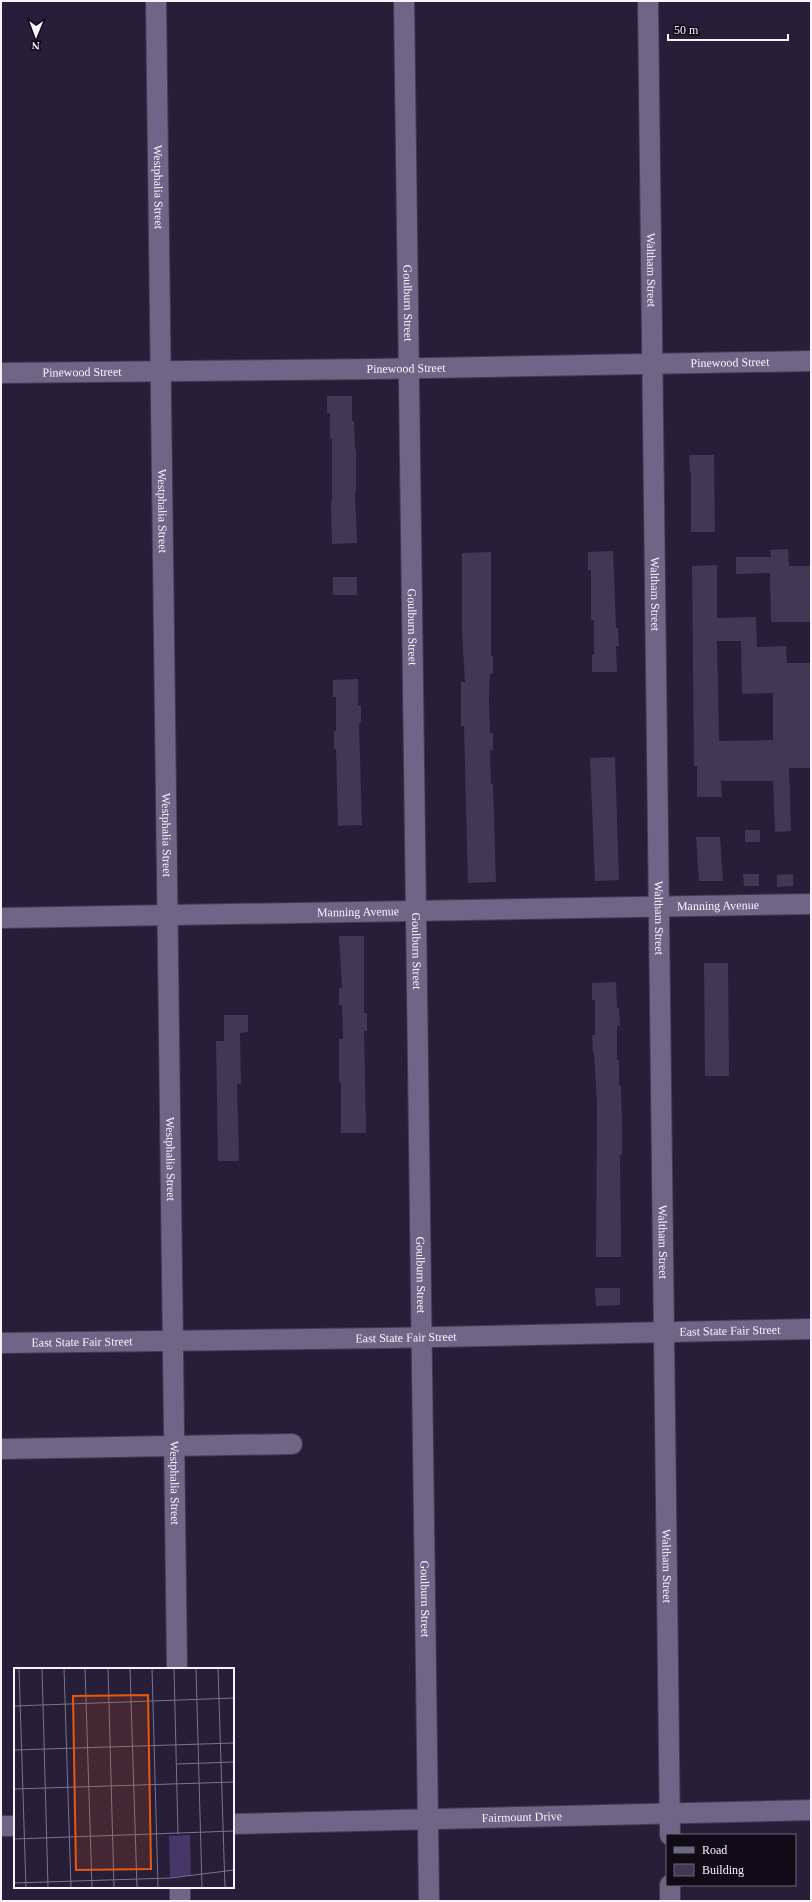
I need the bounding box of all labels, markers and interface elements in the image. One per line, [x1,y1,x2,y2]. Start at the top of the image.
north arrow [16,16,56,56]
scale bar [668,16,788,42]
text: 50 m [674,23,699,37]
text: N [32,40,40,52]
street label: Westphalia Street [151,145,166,230]
street label: Waltham Street [644,233,659,308]
street label: Goulburn Street [400,264,415,342]
street label: Pinewood Street [690,355,770,370]
street label: Pinewood Street [366,361,446,376]
street label: Pinewood Street [42,365,122,380]
street label: Westphalia Street [155,469,170,554]
street label: Waltham Street [648,557,663,632]
street label: Goulburn Street [405,588,420,666]
street label: Westphalia Street [159,793,174,878]
street label: Waltham Street [652,881,666,956]
street label: Manning Avenue [677,898,759,913]
street label: Manning Avenue [317,904,399,920]
street label: Goulburn Street [409,912,424,990]
street label: Westphalia Street [163,1117,178,1202]
street label: Waltham Street [655,1205,670,1280]
street label: Goulburn Street [413,1236,428,1314]
street label: East State Fair Street [679,1323,781,1339]
street label: East State Fair Street [355,1330,457,1345]
street label: East State Fair Street [31,1334,133,1350]
street label: Westphalia Street [167,1441,182,1526]
street label: Waltham Street [659,1529,674,1604]
street label: Goulburn Street [418,1560,433,1638]
inset map [14,1668,234,1888]
street label: Fairmount Drive [482,1809,562,1825]
legend [666,1834,796,1886]
text: Road [702,1843,727,1857]
text: Building [702,1863,744,1877]

